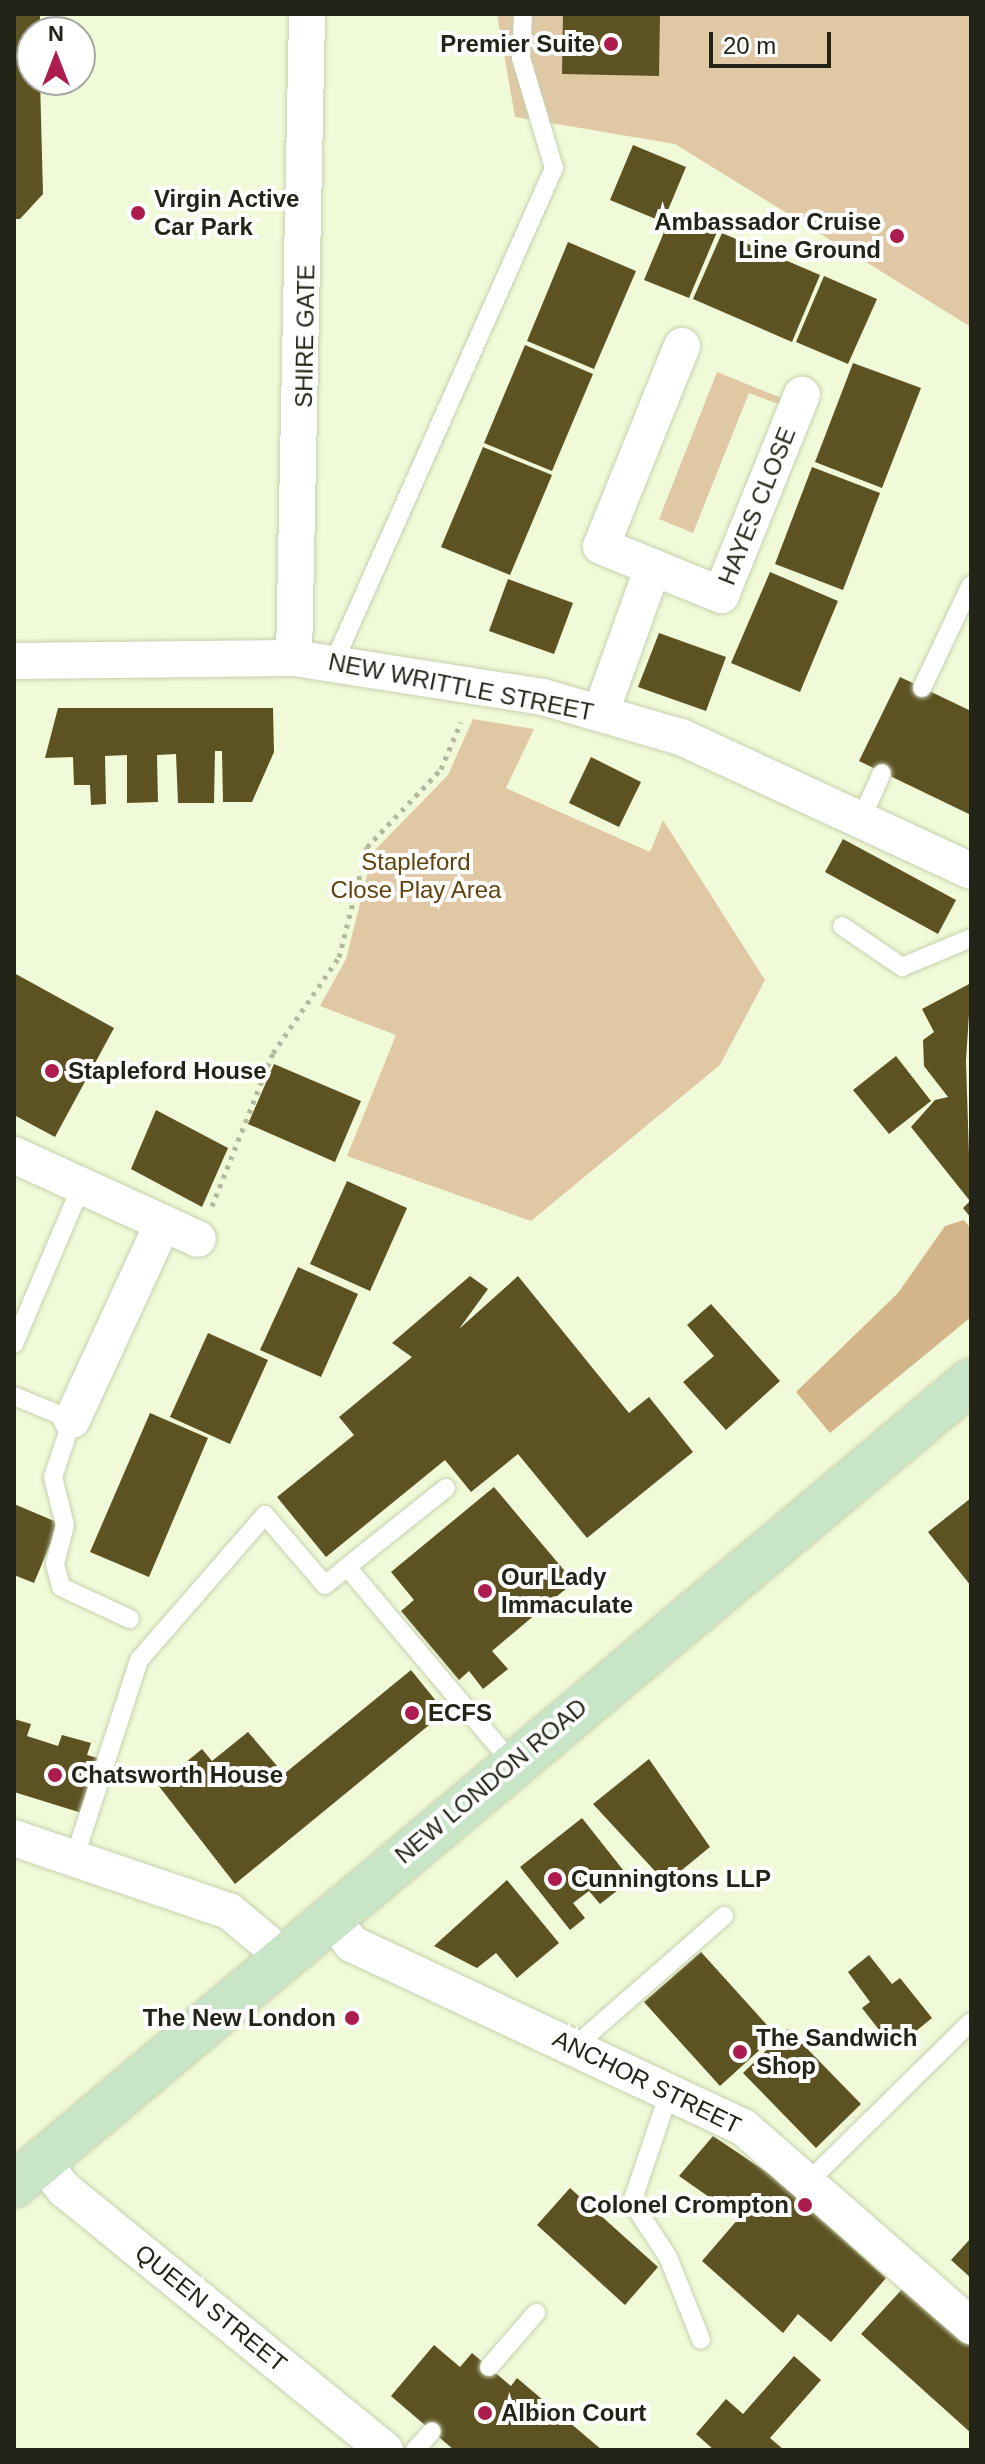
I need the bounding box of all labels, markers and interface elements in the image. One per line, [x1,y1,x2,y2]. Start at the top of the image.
north arrow [16,16,96,96]
scale bar [713,16,835,66]
text: N [48,21,64,46]
place label: Premier Suite [440,30,595,58]
text: 20 m [723,32,776,59]
marker: Premier Suite [602,35,620,53]
place label: Virgin Active Car Park [154,185,300,241]
marker: Virgin Active Car Park [129,204,147,222]
place label: Ambassador Cruise Line Ground [654,208,881,264]
marker: Ambassador Cruise Line Ground [888,227,906,245]
street label: SHIRE GATE [289,264,321,408]
street label: HAYES CLOSE [712,423,802,589]
street label: NEW WRITTLE STREET [326,647,596,727]
park label: Stapleford Close Play Area [330,848,502,904]
place label: Stapleford House [68,1057,267,1085]
marker: Stapleford House [43,1062,61,1080]
place label: Our Lady Immaculate [501,1563,633,1619]
marker: Our Lady Immaculate [476,1582,494,1600]
street label: NEW LONDON ROAD [389,1692,593,1870]
place label: ECFS [428,1699,492,1727]
marker: ECFS [403,1704,421,1722]
place label: Chatsworth House [71,1761,283,1789]
marker: Chatsworth House [46,1766,64,1784]
place label: Cunningtons LLP [571,1865,771,1893]
marker: Cunningtons LLP [546,1870,564,1888]
place label: The New London [143,2004,336,2032]
marker: The New London [343,2009,361,2027]
street label: ANCHOR STREET [548,2024,746,2140]
place label: The Sandwich Shop [756,2024,917,2080]
marker: The Sandwich Shop [731,2043,749,2061]
place label: Colonel Crompton [580,2191,789,2219]
marker: Colonel Crompton [796,2196,814,2214]
street label: QUEEN STREET [129,2238,293,2378]
place label: Albion Court [501,2399,646,2427]
marker: Albion Court [476,2404,494,2422]

